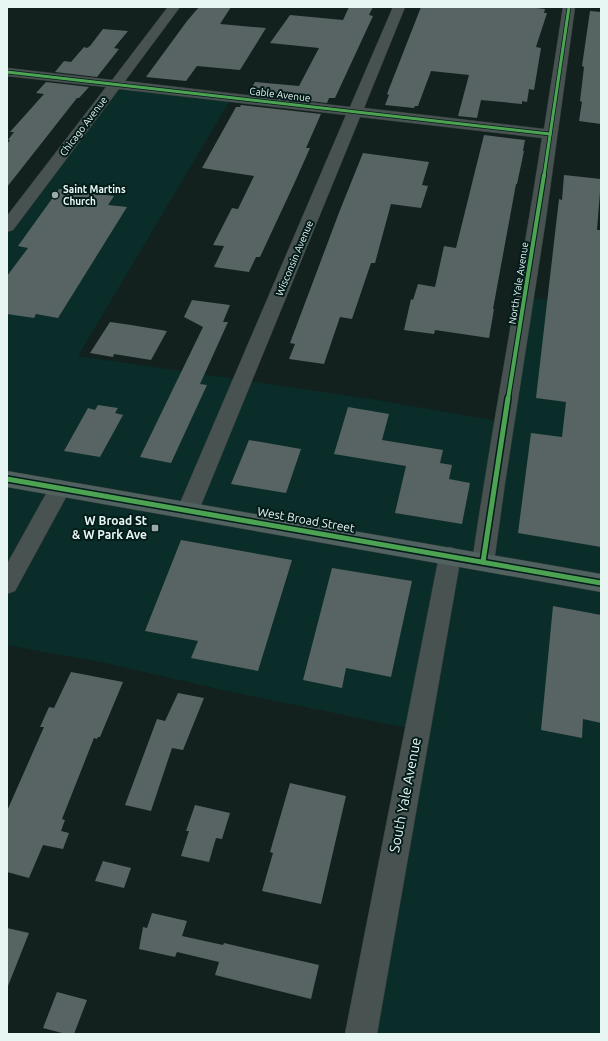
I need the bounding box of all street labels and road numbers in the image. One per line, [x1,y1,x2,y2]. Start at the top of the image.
street label: Cable Avenue [249,85,311,104]
street label: Chicago Avenue [57,94,109,158]
street label: Wisconsin Avenue [274,219,315,298]
street label: North Yale Avenue [507,241,530,325]
street label: West Broad Street [256,505,356,535]
street label: South Yale Avenue [386,736,424,854]

